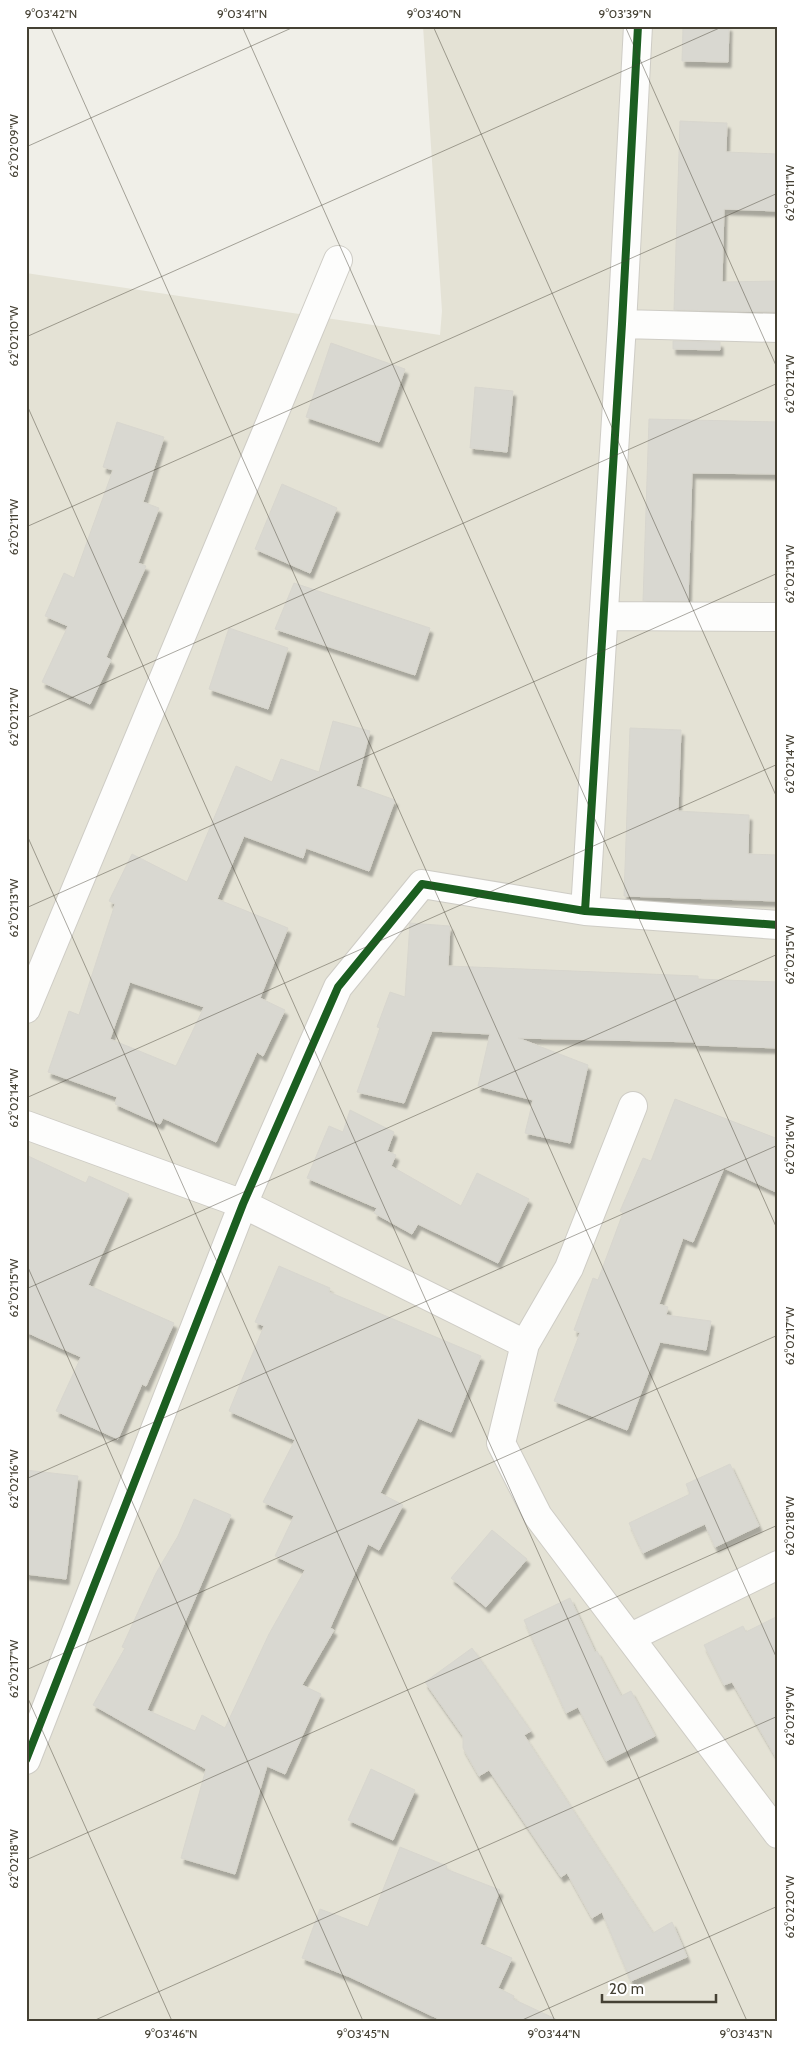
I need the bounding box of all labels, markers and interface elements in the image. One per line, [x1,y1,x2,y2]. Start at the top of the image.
text: 9°03'42"N [25,6,77,21]
text: 9°03'41"N [217,6,267,21]
text: 9°03'40"N [407,6,461,21]
text: 9°03'39"N [599,6,651,21]
text: 62°02'09"W [6,113,21,178]
text: 62°02'11"W [782,164,797,221]
text: 62°02'10"W [6,305,21,366]
text: 62°02'12"W [782,354,797,413]
text: 62°02'11"W [6,498,21,555]
text: 62°02'13"W [782,544,797,603]
text: 62°02'12"W [6,687,21,746]
text: 62°02'14"W [782,734,797,794]
text: 62°02'13"W [6,878,21,937]
text: 62°02'15"W [782,925,797,984]
text: 62°02'14"W [6,1068,21,1128]
text: 62°02'16"W [782,1115,797,1175]
text: 62°02'15"W [6,1258,21,1317]
text: 62°02'17"W [782,1306,797,1365]
text: 62°02'16"W [6,1449,21,1509]
text: 62°02'18"W [782,1495,797,1556]
text: 62°02'17"W [6,1639,21,1698]
text: 62°02'19"W [782,1686,797,1746]
text: 62°02'18"W [6,1828,21,1889]
text: 62°02'20"W [782,1875,797,1939]
scale bar [602,1972,715,2004]
text: 20 m [609,1980,644,1998]
text: 9°03'46"N [144,2026,198,2041]
text: 9°03'45"N [337,2026,389,2041]
text: 9°03'44"N [527,2026,581,2041]
text: 9°03'43"N [720,2026,772,2041]

